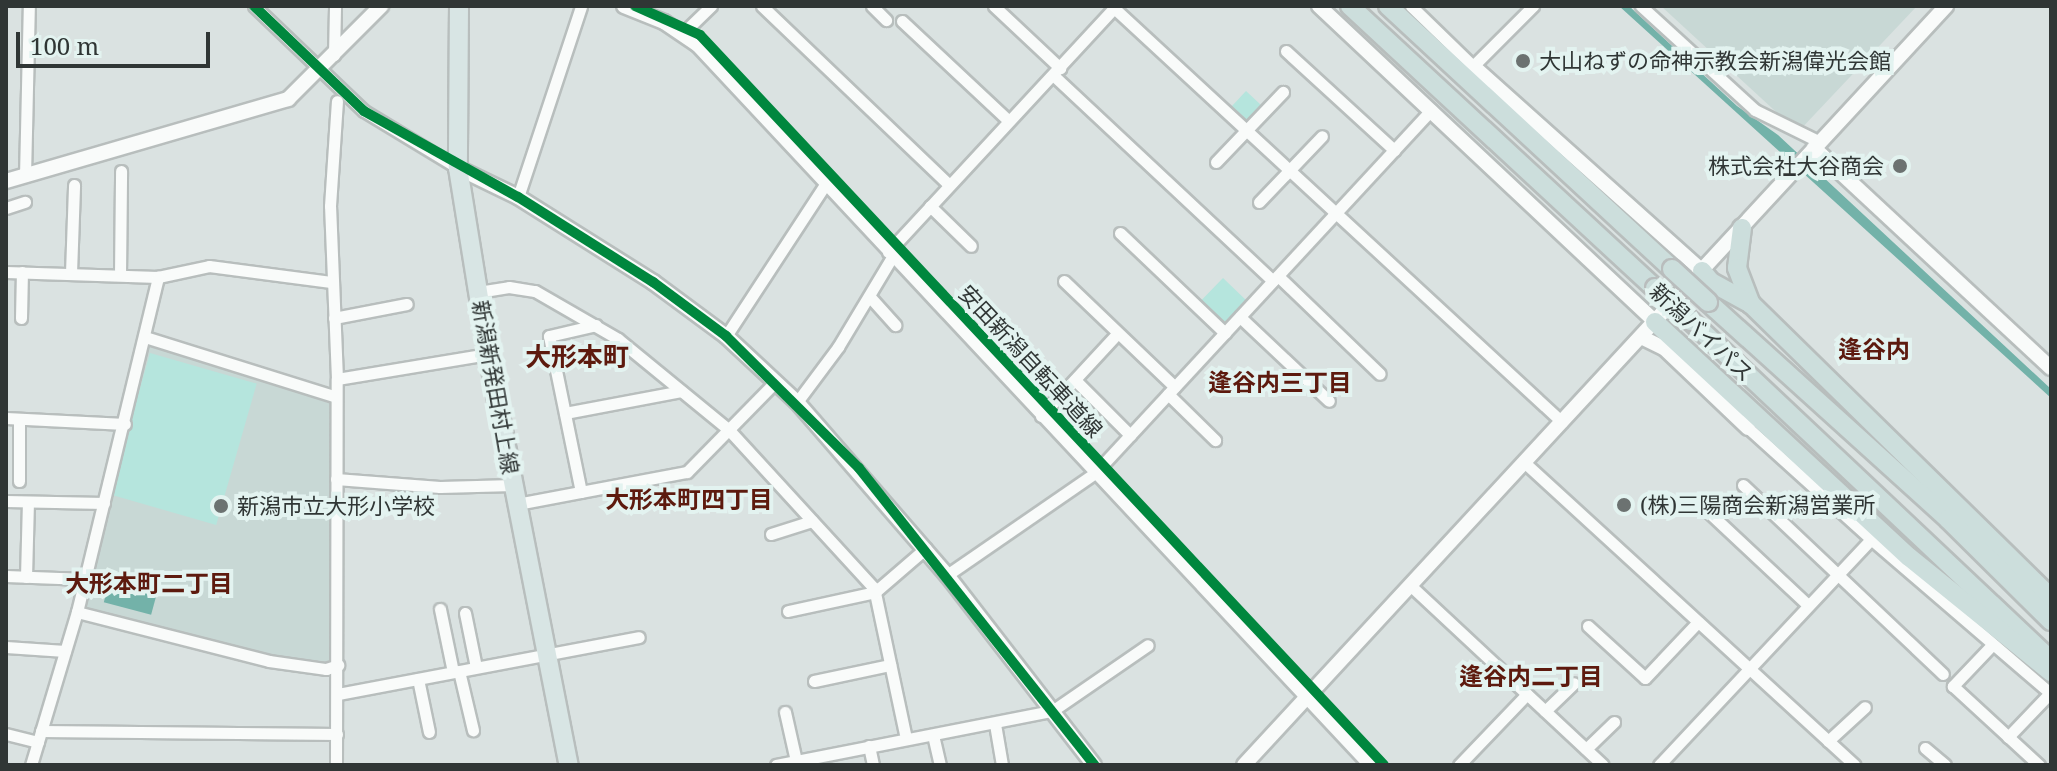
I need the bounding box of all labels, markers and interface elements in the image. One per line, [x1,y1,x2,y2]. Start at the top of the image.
scale bar [20,16,214,66]
text: 100 m [30,29,99,62]
place label: 大山ねずの命神示教会新潟偉光会館 [1539,48,1891,74]
marker: 大山ねずの命神示教会新潟偉光会館 [1514,52,1532,70]
place label: 株式会社大谷商会 [1708,153,1884,179]
marker: 株式会社大谷商会 [1891,157,1909,175]
street label: 新潟バイパス [1645,277,1759,387]
street label: 安田新潟自転車道線 [954,280,1108,442]
street label: 新潟新発田村上線 [468,298,524,476]
district label: 逢谷内 [1838,335,1910,363]
district label: 大形本町 [525,341,629,373]
district label: 逢谷内三丁目 [1208,368,1352,396]
district label: 大形本町四丁目 [605,485,773,513]
place label: (株)三陽商会新潟営業所 [1640,492,1875,518]
place label: 新潟市立大形小学校 [237,493,435,519]
marker: (株)三陽商会新潟営業所 [1615,496,1633,514]
marker: 新潟市立大形小学校 [212,497,230,515]
district label: 大形本町二丁目 [65,569,233,597]
district label: 逢谷内二丁目 [1459,662,1603,690]

